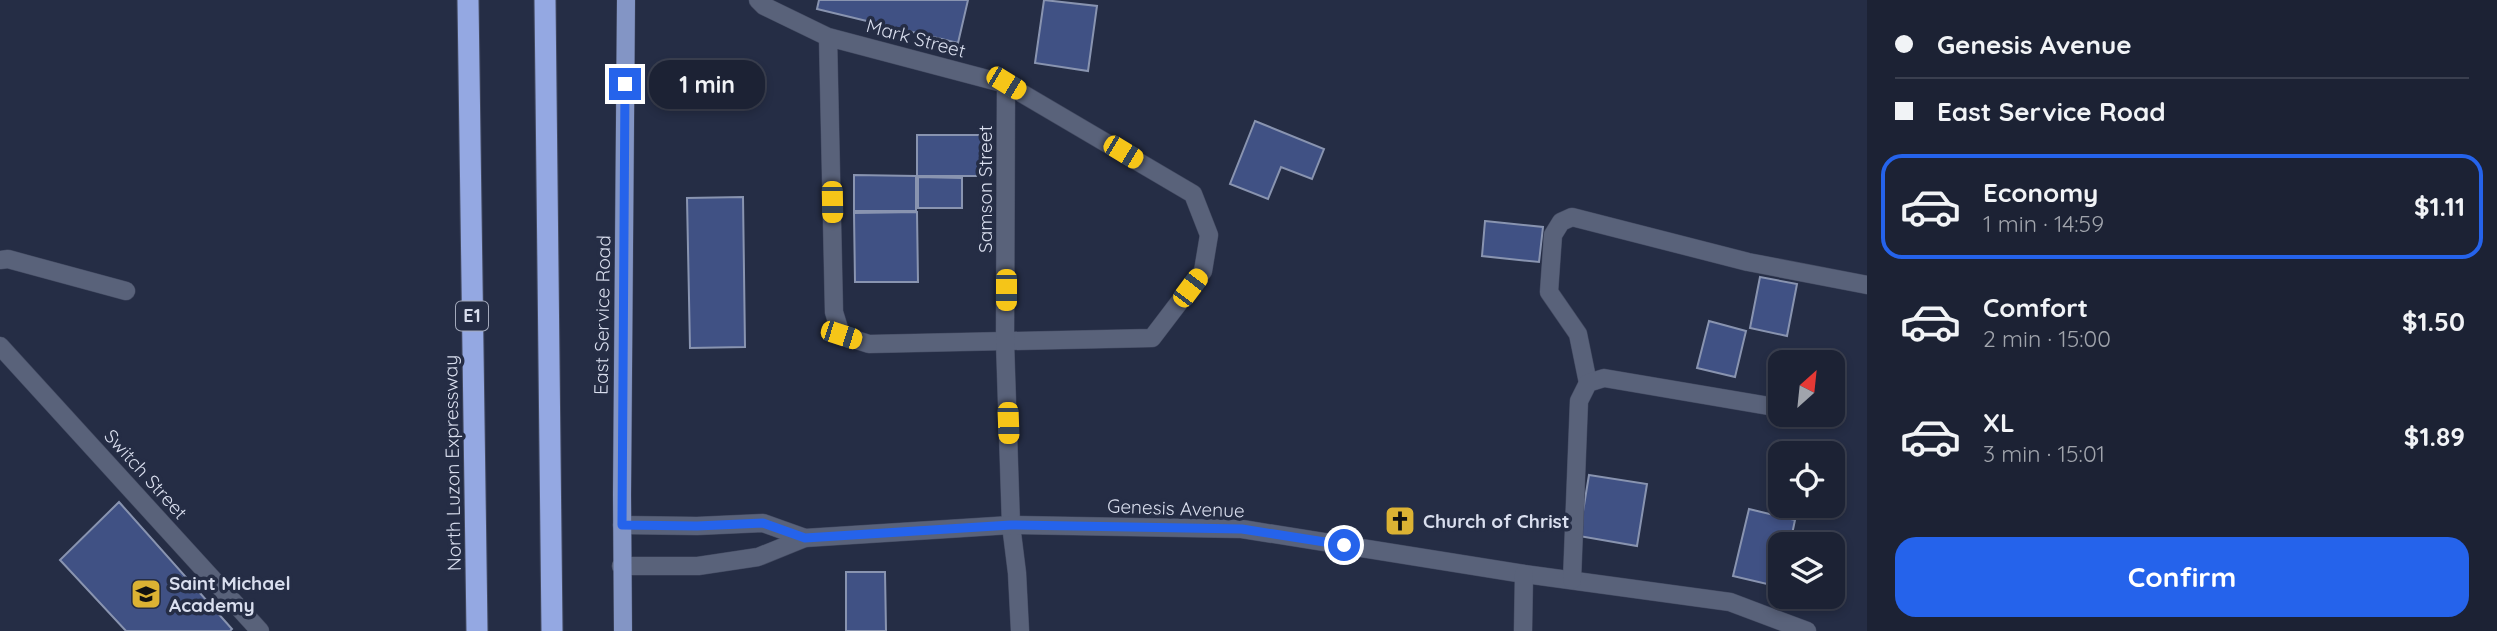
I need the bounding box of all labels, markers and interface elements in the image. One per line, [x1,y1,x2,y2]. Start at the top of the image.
street label: Mark Street [864,13,968,63]
text: Genesis Avenue [1937,28,2132,61]
callout: 1 min [650,60,765,108]
car [983,63,1030,103]
route end [609,68,641,100]
text: 1 min [679,70,735,99]
text: East Service Road [1937,95,2166,128]
street label: Samson Street [973,125,997,253]
car [1100,132,1147,172]
icon: car [1899,175,1962,238]
text: Economy [1983,176,2098,209]
car [822,181,843,223]
text: $1.11 [2414,190,2465,223]
text: 1 min · 14:59 [1983,209,2104,238]
street label: East Service Road [589,235,615,395]
car [1169,265,1212,311]
car [996,269,1017,311]
icon: car [1899,290,1962,353]
text: Comfort [1983,291,2088,324]
road number: E1 [456,302,488,330]
text: $1.50 [2402,305,2465,338]
car [818,319,865,351]
text: 2 min · 15:00 [1983,324,2111,353]
north arrow [1768,350,1844,427]
map controls [1768,350,1845,609]
street label: North Luzon Expressway [438,355,466,571]
car [997,402,1020,444]
icon: car [1899,405,1962,468]
text: XL [1983,406,2015,439]
text: $1.89 [2404,420,2465,453]
street label: Switch Street [99,424,193,524]
text: 3 min · 15:01 [1983,439,2105,468]
button: locate [1768,441,1845,518]
street label: Genesis Avenue [1107,494,1245,522]
church icon: Church of Christ [1383,504,1417,538]
place label: Church of Christ [1423,509,1570,533]
route start [1328,529,1360,561]
button: layers [1768,532,1845,609]
button: Confirm [1895,537,2469,617]
place label: Saint Michael Academy [169,571,291,617]
school or university icon: Saint Michael Academy [129,577,163,611]

